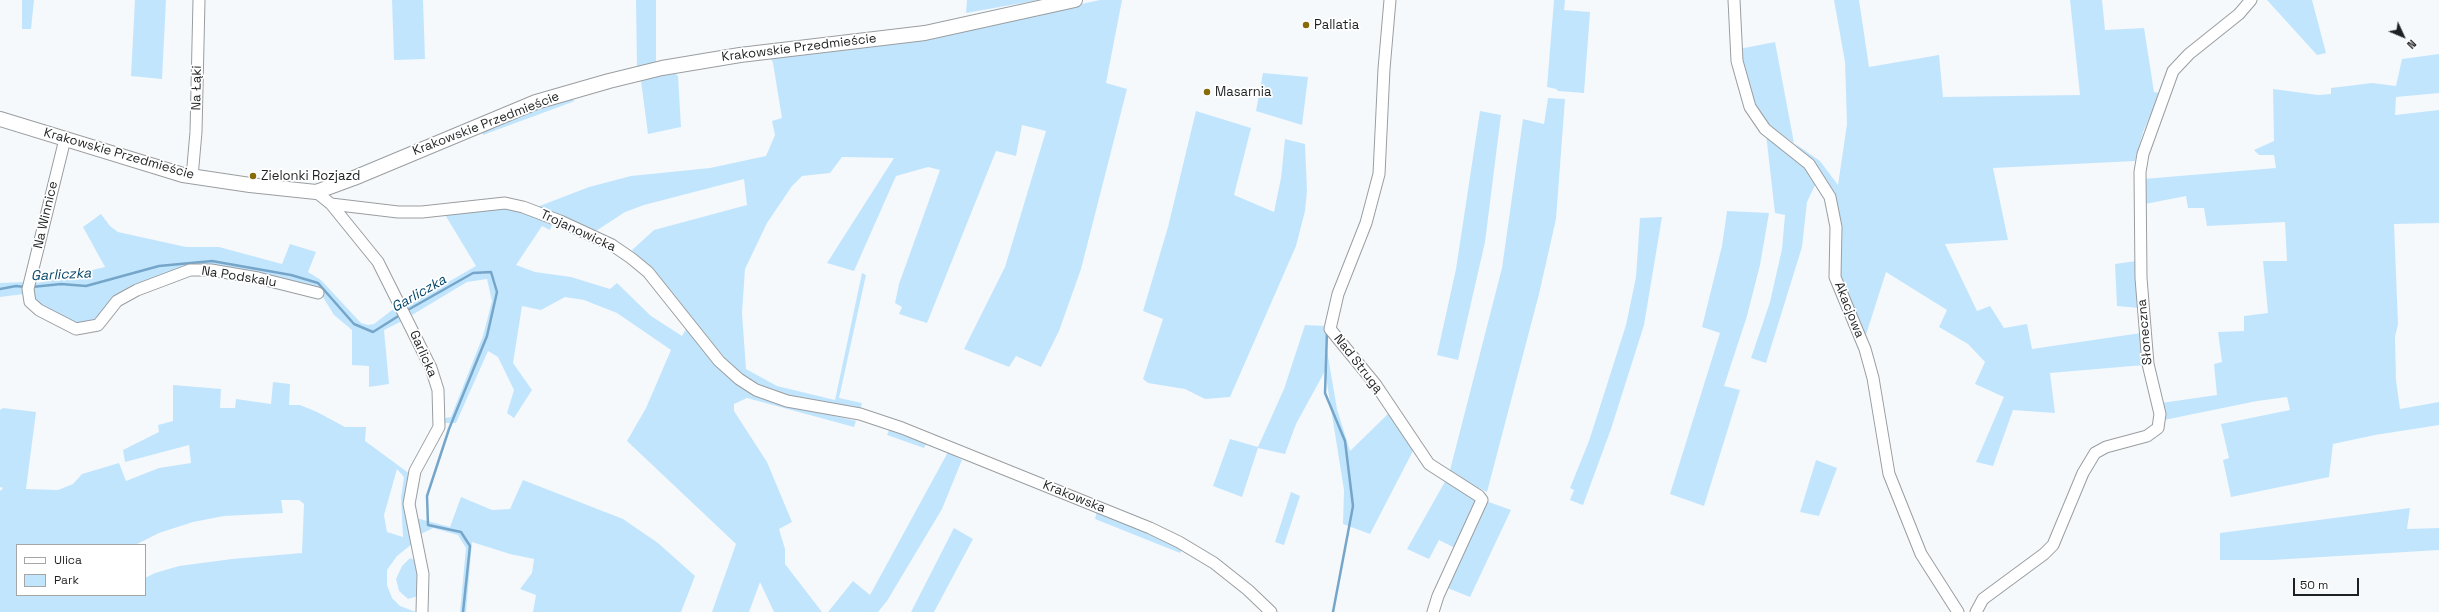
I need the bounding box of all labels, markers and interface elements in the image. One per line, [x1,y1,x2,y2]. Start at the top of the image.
north arrow [2383,16,2423,56]
place label: Pallatia [1314,17,1359,33]
marker: Pallatia [1301,20,1311,30]
street label: Krakowskie Przedmieście [721,31,877,65]
text: N [2404,37,2419,52]
street label: Na Łąki [189,65,205,111]
place label: Masarnia [1215,84,1271,100]
marker: Masarnia [1202,87,1212,97]
street label: Krakowskie Przedmieście [410,89,562,159]
street label: Krakowskie Przedmieście [42,125,196,183]
place label: Zielonki Rozjazd [261,168,360,184]
marker: Zielonki Rozjazd [248,171,258,181]
street label: Na Winnice [31,180,61,250]
street label: Trojanowicka [538,207,618,255]
street label: Na Podskalu [200,263,278,291]
water label: Garliczka [30,265,92,285]
water label: Garliczka [389,272,449,316]
street label: Akacjowa [1831,280,1867,340]
street label: Słoneczna [2134,298,2156,366]
street label: Garlicka [406,328,440,380]
street label: Nad Strugą [1330,332,1386,396]
street label: Krakowska [1040,477,1108,517]
legend [16,544,146,596]
text: Ulica [54,552,82,568]
scale bar [2295,570,2361,596]
text: Park [54,572,79,588]
text: 50 m [2300,577,2328,593]

